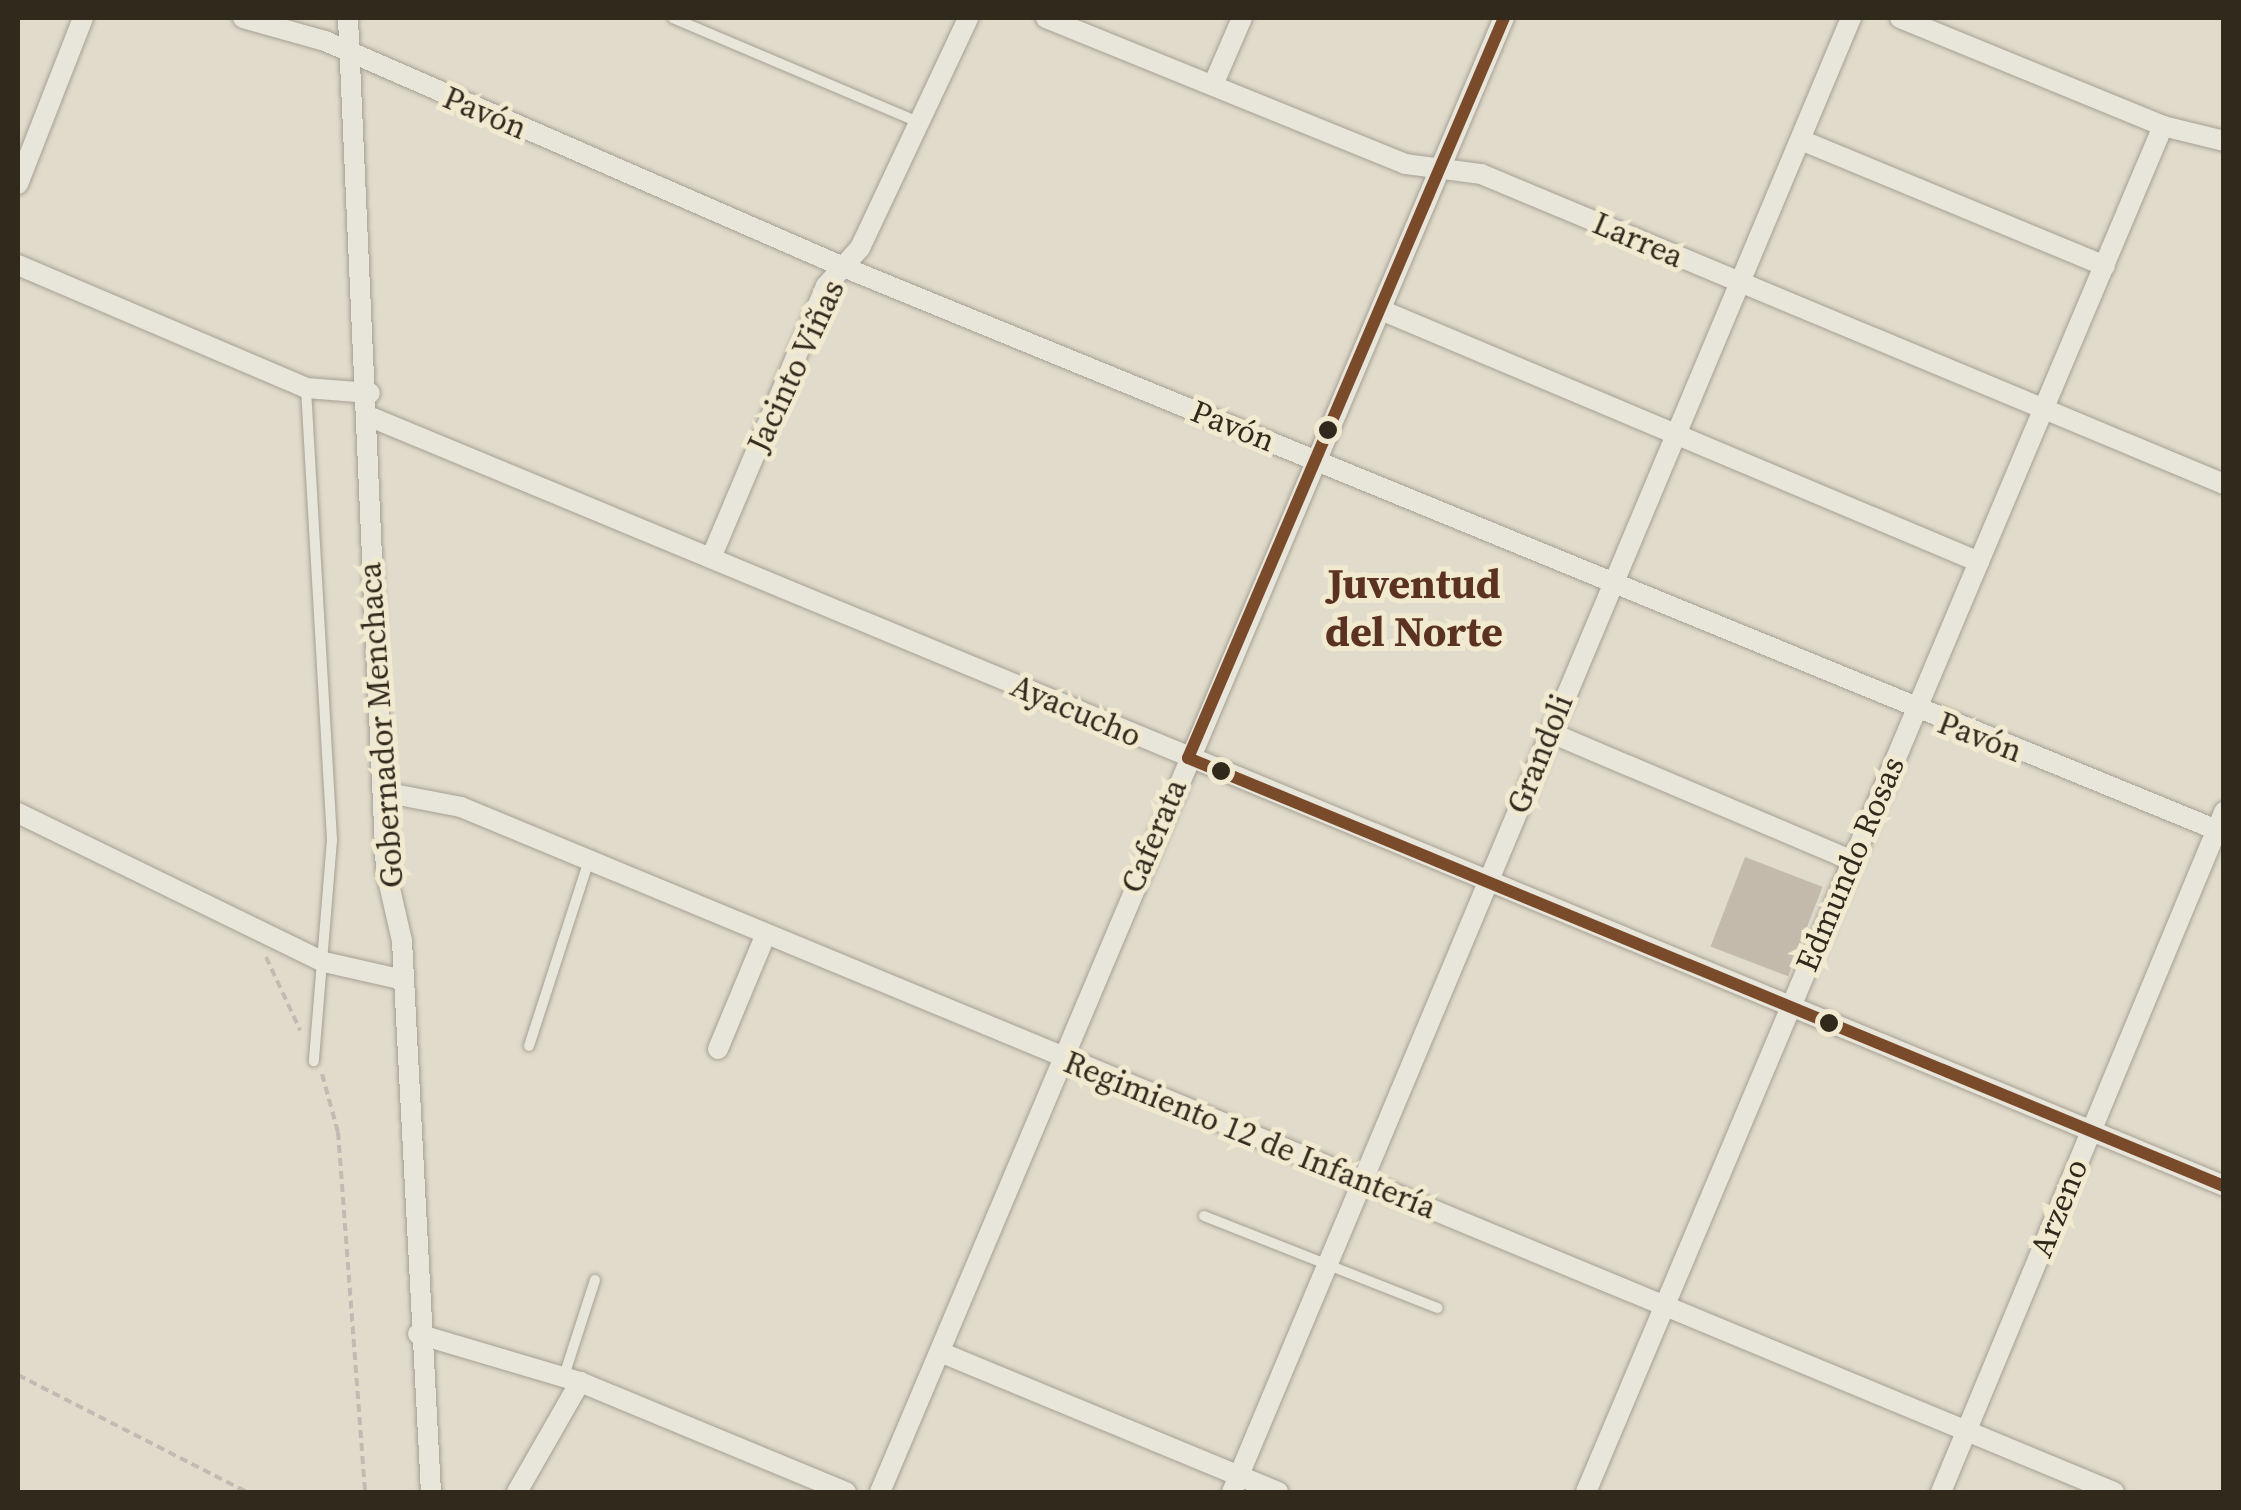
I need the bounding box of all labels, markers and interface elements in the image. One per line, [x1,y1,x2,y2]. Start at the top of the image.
street label: Pavón [437,78,533,148]
street label: Larrea [1587,204,1689,276]
street label: Jacinto Viñas [739,273,853,459]
street label: Pavón [1185,392,1281,460]
unlabelled marker [1318,420,1338,440]
district label: Juventud del Norte [1325,558,1503,656]
street label: Gobernador Menchaca [350,561,412,889]
street label: Ayacucho [1005,666,1147,756]
street label: Grandoli [1499,689,1581,819]
street label: Pavón [1933,703,2027,771]
street label: Edmundo Rosas [1787,751,1913,977]
unlabelled marker [1211,761,1231,781]
street label: Caferata [1113,773,1195,899]
unlabelled marker [1819,1013,1839,1033]
street label: Regimiento 12 de Infantería [1058,1043,1442,1227]
street label: Arzeno [2022,1153,2096,1263]

